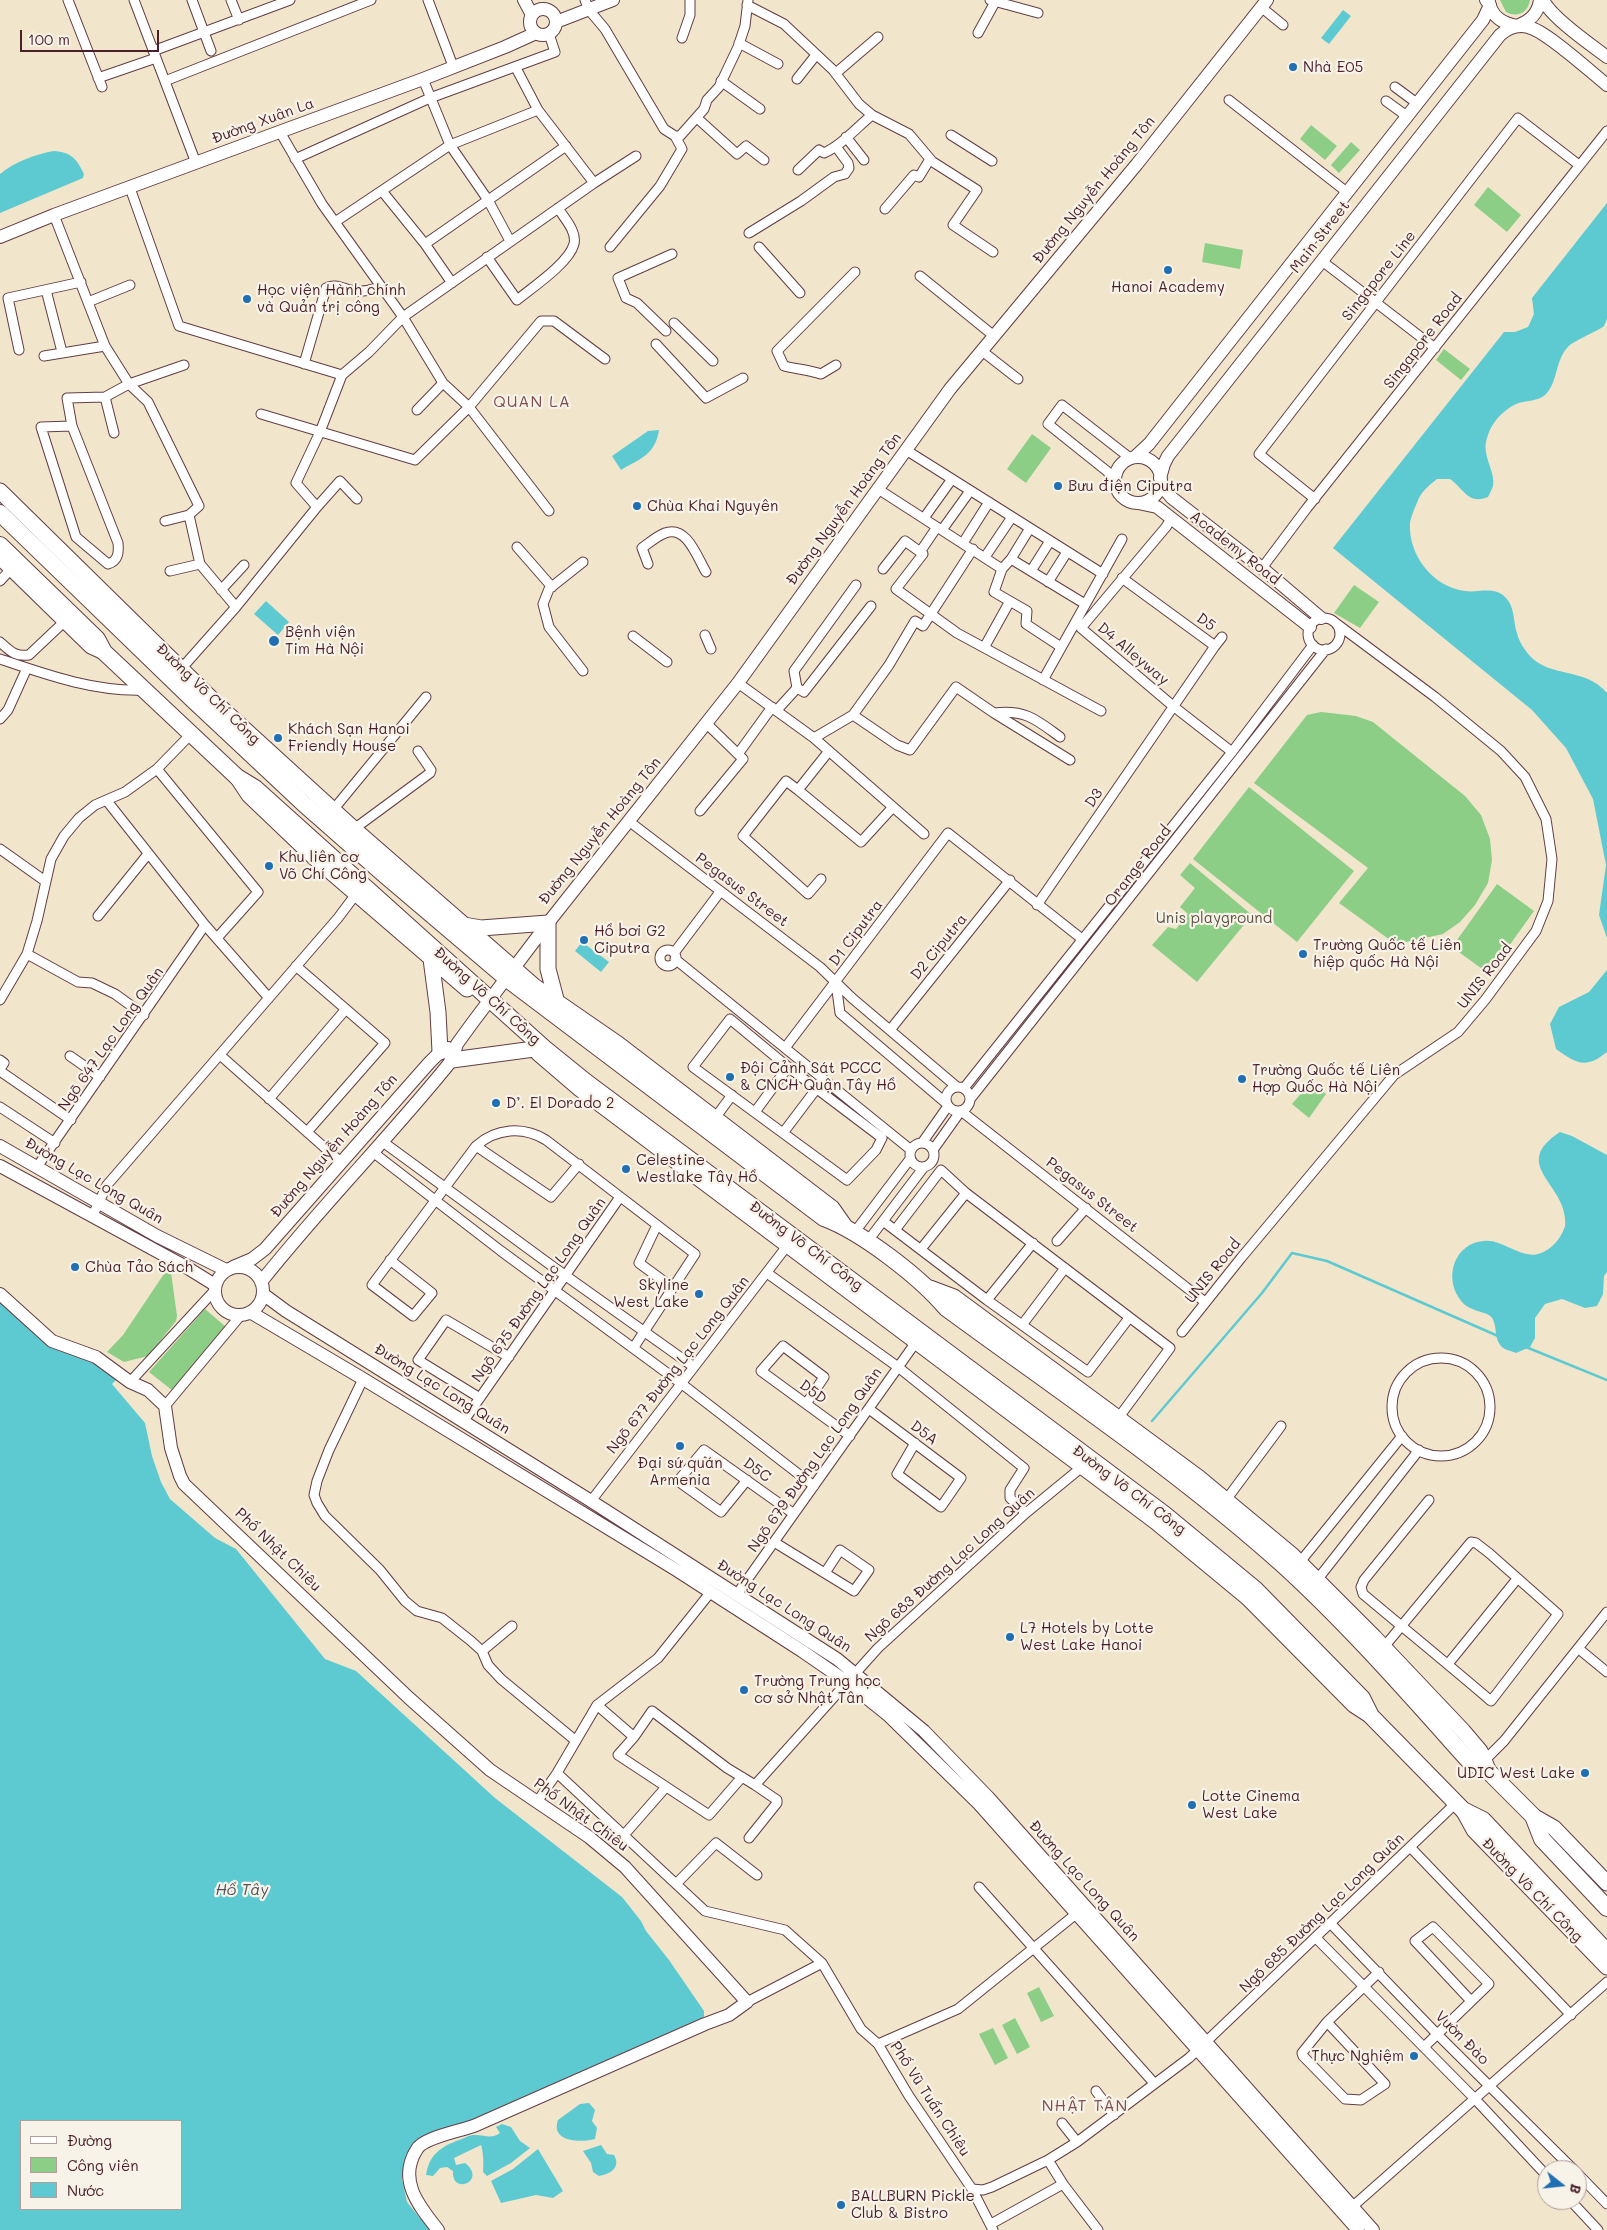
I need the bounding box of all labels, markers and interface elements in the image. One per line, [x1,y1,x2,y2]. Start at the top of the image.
scale bar [22,20,161,52]
text: 100 m [28,29,70,49]
place label: Nhà E05 [1303,58,1363,76]
marker: Nhà E05 [1287,61,1299,73]
street label: Đường Xuân La [209,94,317,148]
street label: Đường Nguyễn Hoàng Tôn [1029,113,1159,267]
street label: Main Street [1286,197,1354,277]
street label: Singapore Line [1338,227,1420,325]
marker: Hanoi Academy [1162,264,1174,276]
place label: Hanoi Academy [1111,278,1225,296]
place label: Học viện Hành chính và Quản trị công [257,281,405,316]
street label: Singapore Road [1380,290,1466,392]
marker: Học viện Hành chính và Quản trị công [241,293,253,305]
district label: QUAN LA [492,392,572,412]
street label: Đường Nguyễn Hoàng Tôn [783,429,905,589]
place label: Bưu điện Ciputra [1068,477,1193,495]
marker: Bưu điện Ciputra [1052,480,1064,492]
place label: Chùa Khai Nguyên [647,497,778,515]
marker: Chùa Khai Nguyên [631,500,643,512]
street label: Academy Road [1186,507,1284,589]
street label: D5 [1193,609,1219,635]
street label: D4 Alleyway [1094,619,1172,689]
place label: Bệnh viện Tim Hà Nội [285,623,364,658]
marker: Bệnh viện Tim Hà Nội [267,634,281,648]
street label: Đường Võ Chí Công [152,640,264,748]
place label: Khách Sạn Hanoi Friendly House [288,720,410,755]
marker: Khách Sạn Hanoi Friendly House [272,732,284,744]
street label: Đường Nguyễn Hoàng Tôn [535,754,665,908]
street label: D3 [1081,785,1107,811]
street label: Orange Road [1101,822,1175,910]
place label: Khu liên cơ Võ Chí Công [279,848,367,883]
street label: Pegasus Street [692,849,792,931]
marker: Khu liên cơ Võ Chí Công [263,860,275,872]
street label: D1 Ciputra [825,896,887,970]
park label: Unis playground [1156,909,1272,927]
street label: D2 Ciputra [907,910,971,984]
place label: Hồ bơi G2 Ciputra [594,922,666,957]
marker: Hồ bơi G2 Ciputra [578,934,590,946]
place label: Trường Quốc tế Liên hiệp quốc Hà Nội [1313,936,1461,971]
street label: UNIS Road [1454,940,1516,1012]
street label: Đường Võ Chí Công [430,943,544,1049]
marker: Trường Quốc tế Liên hiệp quốc Hà Nội [1297,948,1309,960]
street label: Ngõ 647 Lạc Long Quân [54,964,168,1114]
place label: Đội Cảnh Sát PCCC & CNCH Quận Tây Hồ [740,1059,896,1094]
place label: Trường Quốc tế Liên Hợp Quốc Hà Nội [1252,1061,1400,1096]
street label: Đường Nguyễn Hoàng Tôn [267,1071,401,1221]
marker: Đội Cảnh Sát PCCC & CNCH Quận Tây Hồ [724,1071,736,1083]
marker: Trường Quốc tế Liên Hợp Quốc Hà Nội [1236,1073,1248,1085]
place label: D’. El Dorado 2 [506,1094,614,1112]
marker: D’. El Dorado 2 [490,1097,502,1109]
street label: Đường Lạc Long Quân [22,1134,166,1228]
place label: Celestine Westlake Tây Hồ [636,1151,757,1186]
street label: Pegasus Street [1042,1153,1142,1237]
marker: Celestine Westlake Tây Hồ [620,1163,632,1175]
street label: Ngõ 675 Đường Lạc Long Quân [468,1194,610,1386]
street label: Đường Võ Chí Công [746,1197,866,1295]
street label: UNIS Road [1181,1235,1245,1307]
place label: Chùa Tảo Sách [85,1258,193,1276]
marker: Chùa Tảo Sách [69,1261,81,1273]
street label: Ngõ 677 Đường Lạc Long Quân [603,1272,753,1458]
place label: Skyline West Lake [613,1276,689,1311]
marker: Skyline West Lake [693,1288,705,1300]
street label: Đường Lạc Long Quân [371,1340,513,1438]
street label: Ngõ 679 Đường Lạc Long Quân [744,1364,886,1556]
street label: D5D [796,1376,830,1408]
street label: D5A [907,1417,941,1449]
marker: Đại sứ quán Armenia [674,1440,686,1452]
street label: Đường Võ Chí Công [1069,1441,1189,1539]
place label: Đại sứ quán Armenia [637,1454,723,1489]
street label: D5C [740,1454,774,1486]
street label: Ngõ 683 Đường Lạc Long Quân [862,1484,1038,1646]
street label: Phố Nhật Chiêu [231,1504,325,1596]
street label: Đường Lạc Long Quân [713,1556,855,1656]
place label: L7 Hotels by Lotte West Lake Hanoi [1020,1619,1154,1654]
marker: L7 Hotels by Lotte West Lake Hanoi [1004,1631,1016,1643]
place label: Trường Trung học cơ sở Nhật Tân [754,1672,881,1707]
marker: Trường Trung học cơ sở Nhật Tân [738,1684,750,1696]
place label: UDIC West Lake [1457,1764,1575,1782]
marker: UDIC West Lake [1579,1767,1591,1779]
street label: Phố Nhật Chiêu [530,1775,632,1855]
place label: Lotte Cinema West Lake [1202,1787,1300,1822]
marker: Lotte Cinema West Lake [1186,1799,1198,1811]
street label: Đường Lạc Long Quân [1025,1817,1143,1945]
street label: Ngõ 685 Đường Lạc Long Quân [1236,1829,1408,1997]
street label: Đường Võ Chí Công [1478,1834,1586,1946]
water label: Hồ Tây [215,1880,269,1900]
street label: Vườn Đào [1431,2007,1493,2069]
street label: Phố Vũ Tuấn Chiêu [886,2038,974,2160]
place label: Thực Nghiệm [1311,2047,1404,2065]
marker: Thực Nghiệm [1408,2050,1420,2062]
district label: NHẬT TÂN [1041,2096,1129,2116]
legend [20,2120,182,2210]
text: Đường [67,2130,112,2150]
text: Công viên [67,2155,139,2175]
north arrow [1537,2160,1587,2210]
text: Nước [67,2180,104,2200]
text: B [1566,2182,1586,2196]
place label: BALLBURN Pickle Club & Bistro [851,2187,975,2222]
marker: BALLBURN Pickle Club & Bistro [835,2199,847,2211]

